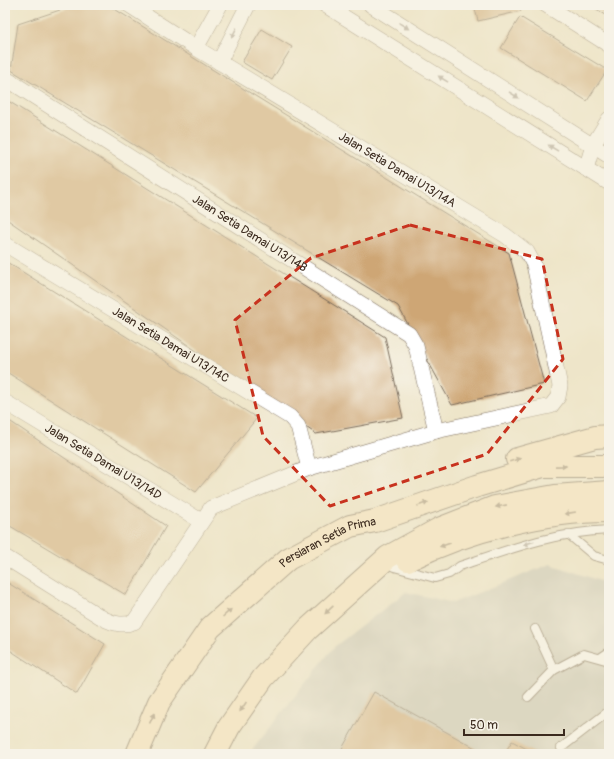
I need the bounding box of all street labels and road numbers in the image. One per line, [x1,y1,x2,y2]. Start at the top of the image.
street label: Jalan Setia Damai U13/14A [336,129,458,211]
street label: Jalan Setia Damai U13/14B [190,191,310,275]
street label: Jalan Setia Damai U13/14C [110,304,232,386]
street label: Jalan Setia Damai U13/14D [42,421,165,503]
street label: Persiaran Setia Prima [276,513,378,571]

